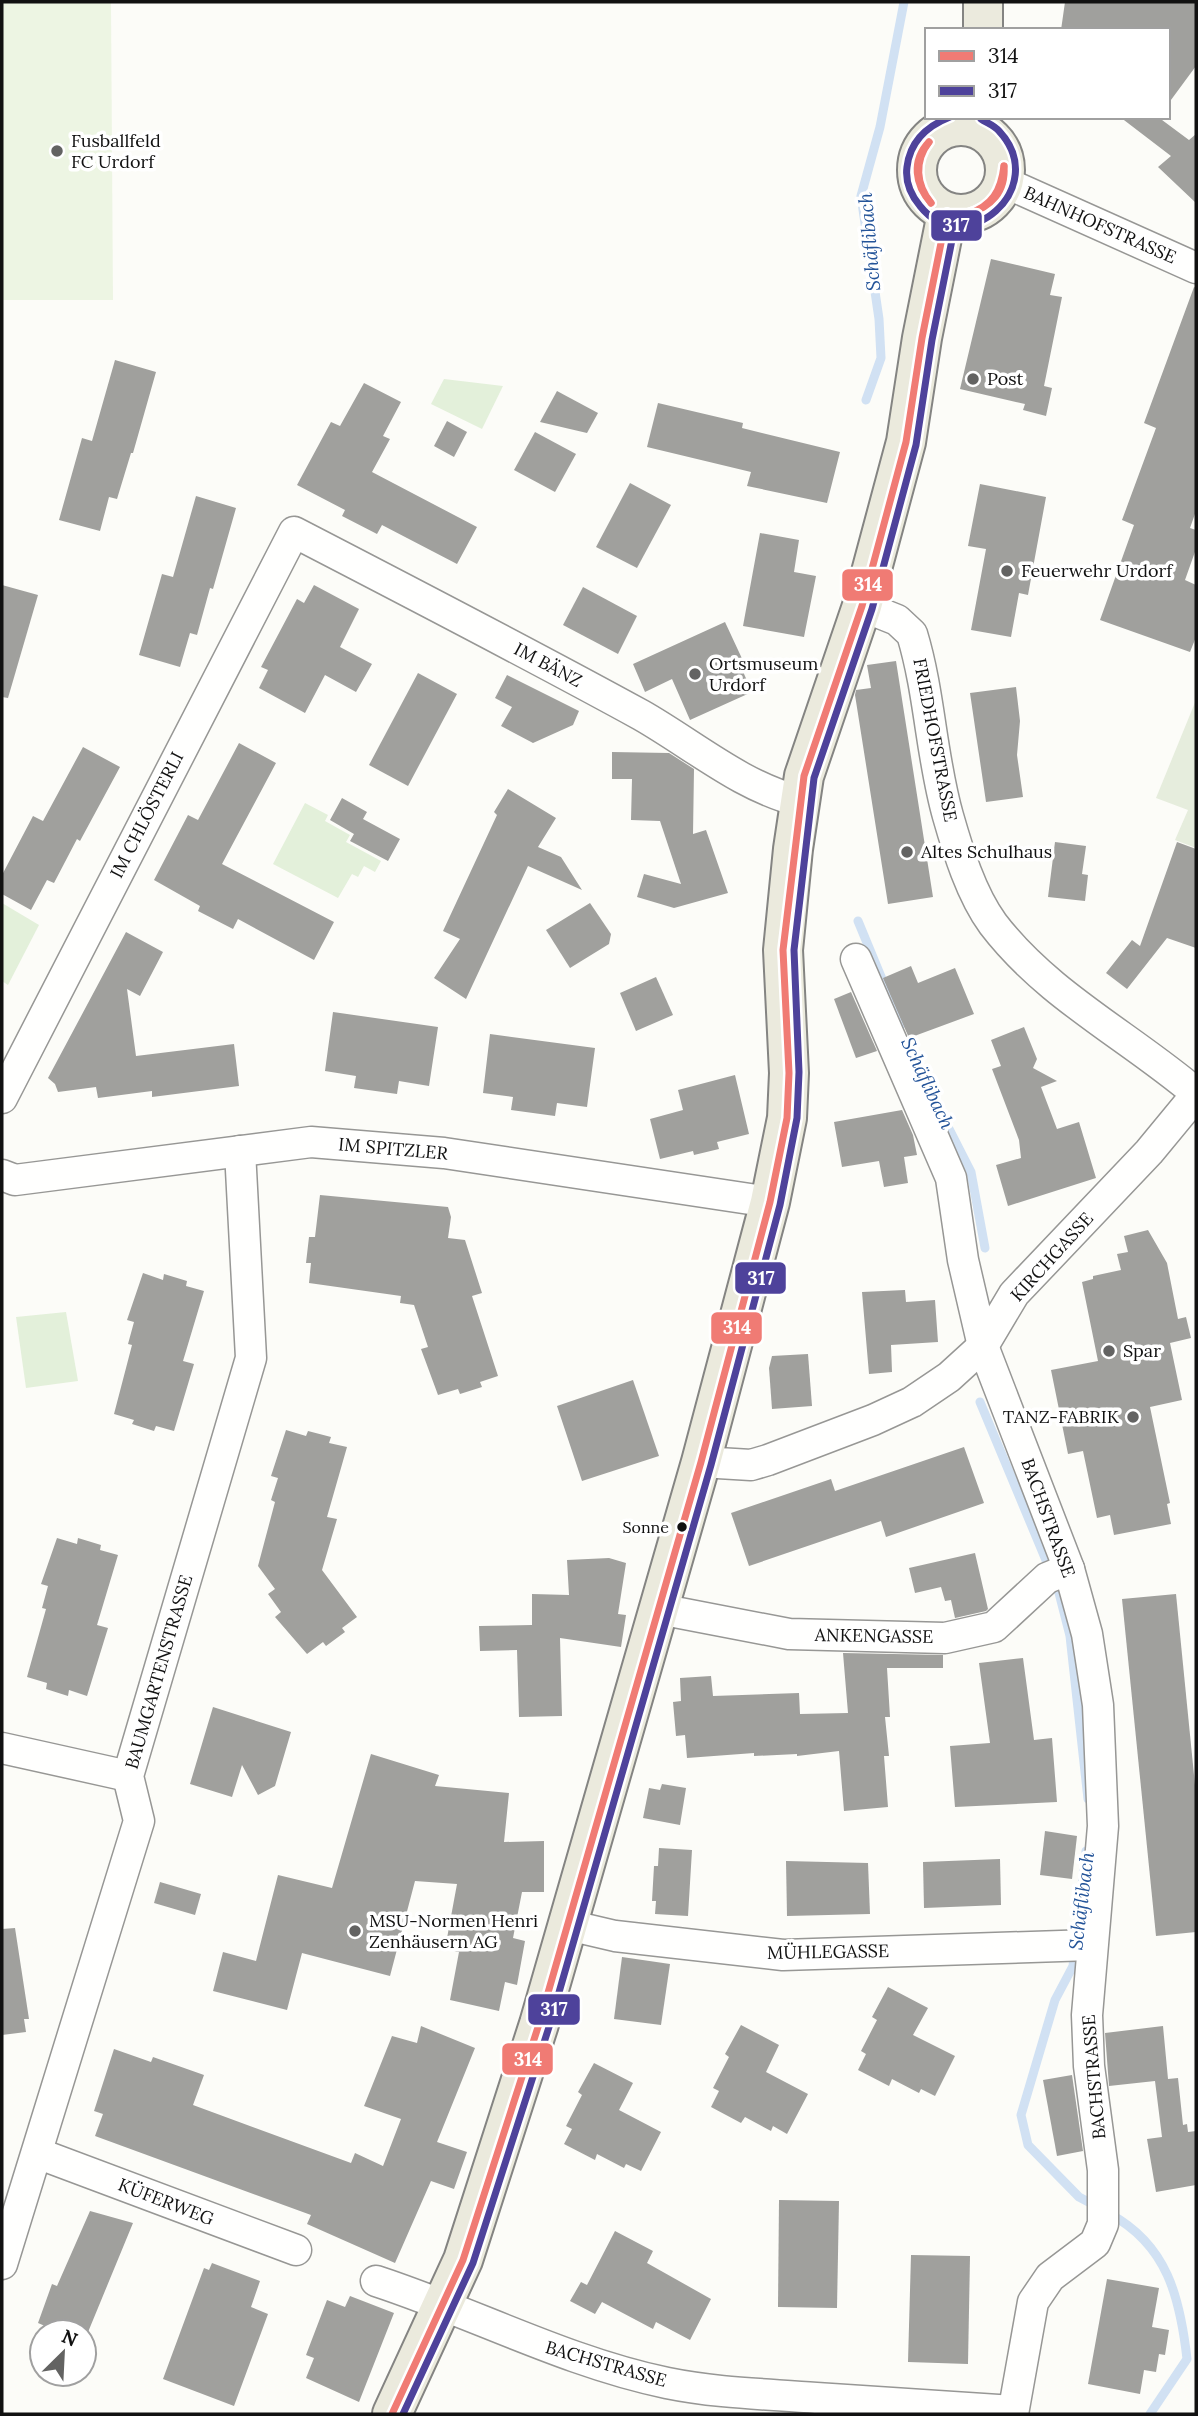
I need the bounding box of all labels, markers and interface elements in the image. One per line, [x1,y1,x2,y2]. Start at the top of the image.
legend [925,28,1170,119]
text: 314 [988,42,1019,69]
text: 317 [988,77,1017,104]
place label: Fusballfeld FC Urdorf [71,129,161,173]
marker: Fusballfeld FC Urdorf [49,143,65,159]
street label: BAHNHOFSTRASSE [1020,181,1180,268]
water label: Schäflibach [853,192,885,292]
line badge: 317 [930,209,983,242]
text: 317 [942,213,970,237]
place label: Post [987,367,1024,390]
marker: Post [965,371,981,387]
place label: Feuerwehr Urdorf [1021,559,1174,582]
marker: Feuerwehr Urdorf [999,563,1015,579]
line badge: 314 [841,568,894,602]
text: 314 [854,572,882,596]
street label: IM BÄNZ [510,637,586,692]
place label: Ortsmuseum Urdorf [709,652,818,696]
street label: FRIEDHOFSTRASSE [908,656,963,824]
marker: Ortsmuseum Urdorf [687,666,703,682]
street label: IM CHLÖSTERLI [105,748,188,882]
place label: Altes Schulhaus [920,840,1052,863]
marker: Altes Schulhaus [899,844,915,860]
water label: Schäflibach [896,1033,960,1133]
street label: IM SPITZLER [337,1132,449,1165]
street label: KIRCHGASSE [1005,1207,1098,1306]
line badge: 317 [734,1261,787,1295]
text: 317 [747,1266,775,1290]
line badge: 314 [710,1311,763,1345]
text: 314 [723,1315,751,1339]
place label: Spar [1123,1339,1161,1362]
marker: Spar [1101,1343,1117,1359]
place label: TANZ-FABRIK [1003,1405,1120,1428]
marker: TANZ-FABRIK [1125,1409,1141,1425]
street label: BACHSTRASSE [1016,1455,1081,1581]
place label: Sonne [622,1517,669,1537]
marker: Sonne [675,1520,689,1534]
street label: BAUMGARTENSTRASSE [120,1572,197,1772]
street label: ANKENGASSE [813,1623,934,1648]
water label: Schäflibach [1063,1850,1099,1951]
place label: MSU-Normen Henri Zenhäusern AG [369,1909,538,1953]
marker: MSU-Normen Henri Zenhäusern AG [347,1923,363,1939]
street label: MÜHLEGASSE [767,1939,889,1964]
line badge: 317 [527,1993,581,2026]
text: 317 [540,1997,568,2021]
street label: BACHSTRASSE [1077,2014,1110,2140]
line badge: 314 [501,2042,554,2076]
text: 314 [514,2047,542,2071]
street label: KÜFERWEG [115,2173,218,2230]
north arrow [28,2318,98,2388]
text: N [58,2324,82,2352]
street label: BACHSTRASSE [543,2335,670,2392]

